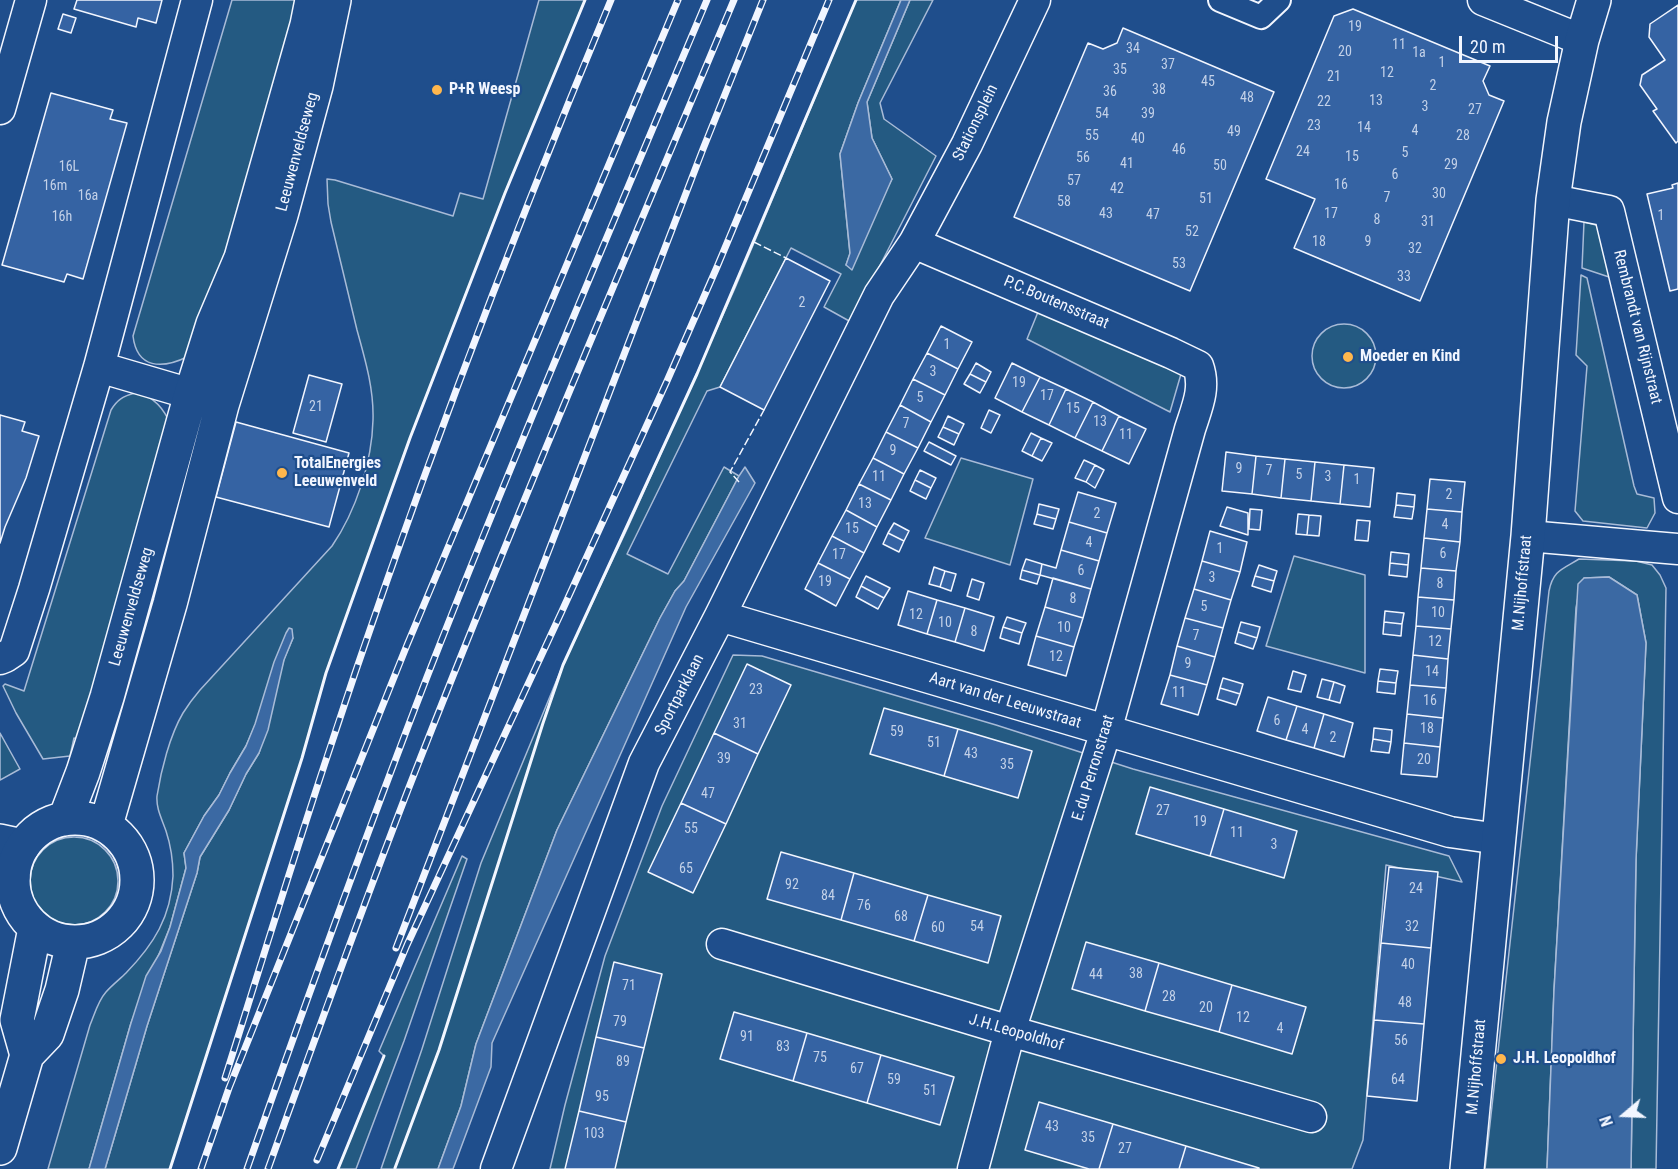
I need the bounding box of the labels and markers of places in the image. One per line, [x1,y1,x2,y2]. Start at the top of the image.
place label: P+R Weesp [449,80,520,100]
marker: P+R Weesp [430,83,444,97]
place label: Moeder en Kind [1360,347,1460,367]
marker: Moeder en Kind [1341,350,1355,364]
place label: TotalEnergies Leeuwenveld [294,454,381,492]
marker: TotalEnergies Leeuwenveld [275,466,289,480]
place label: J.H. Leopoldhof [1513,1049,1616,1069]
marker: J.H. Leopoldhof [1494,1052,1508,1066]

